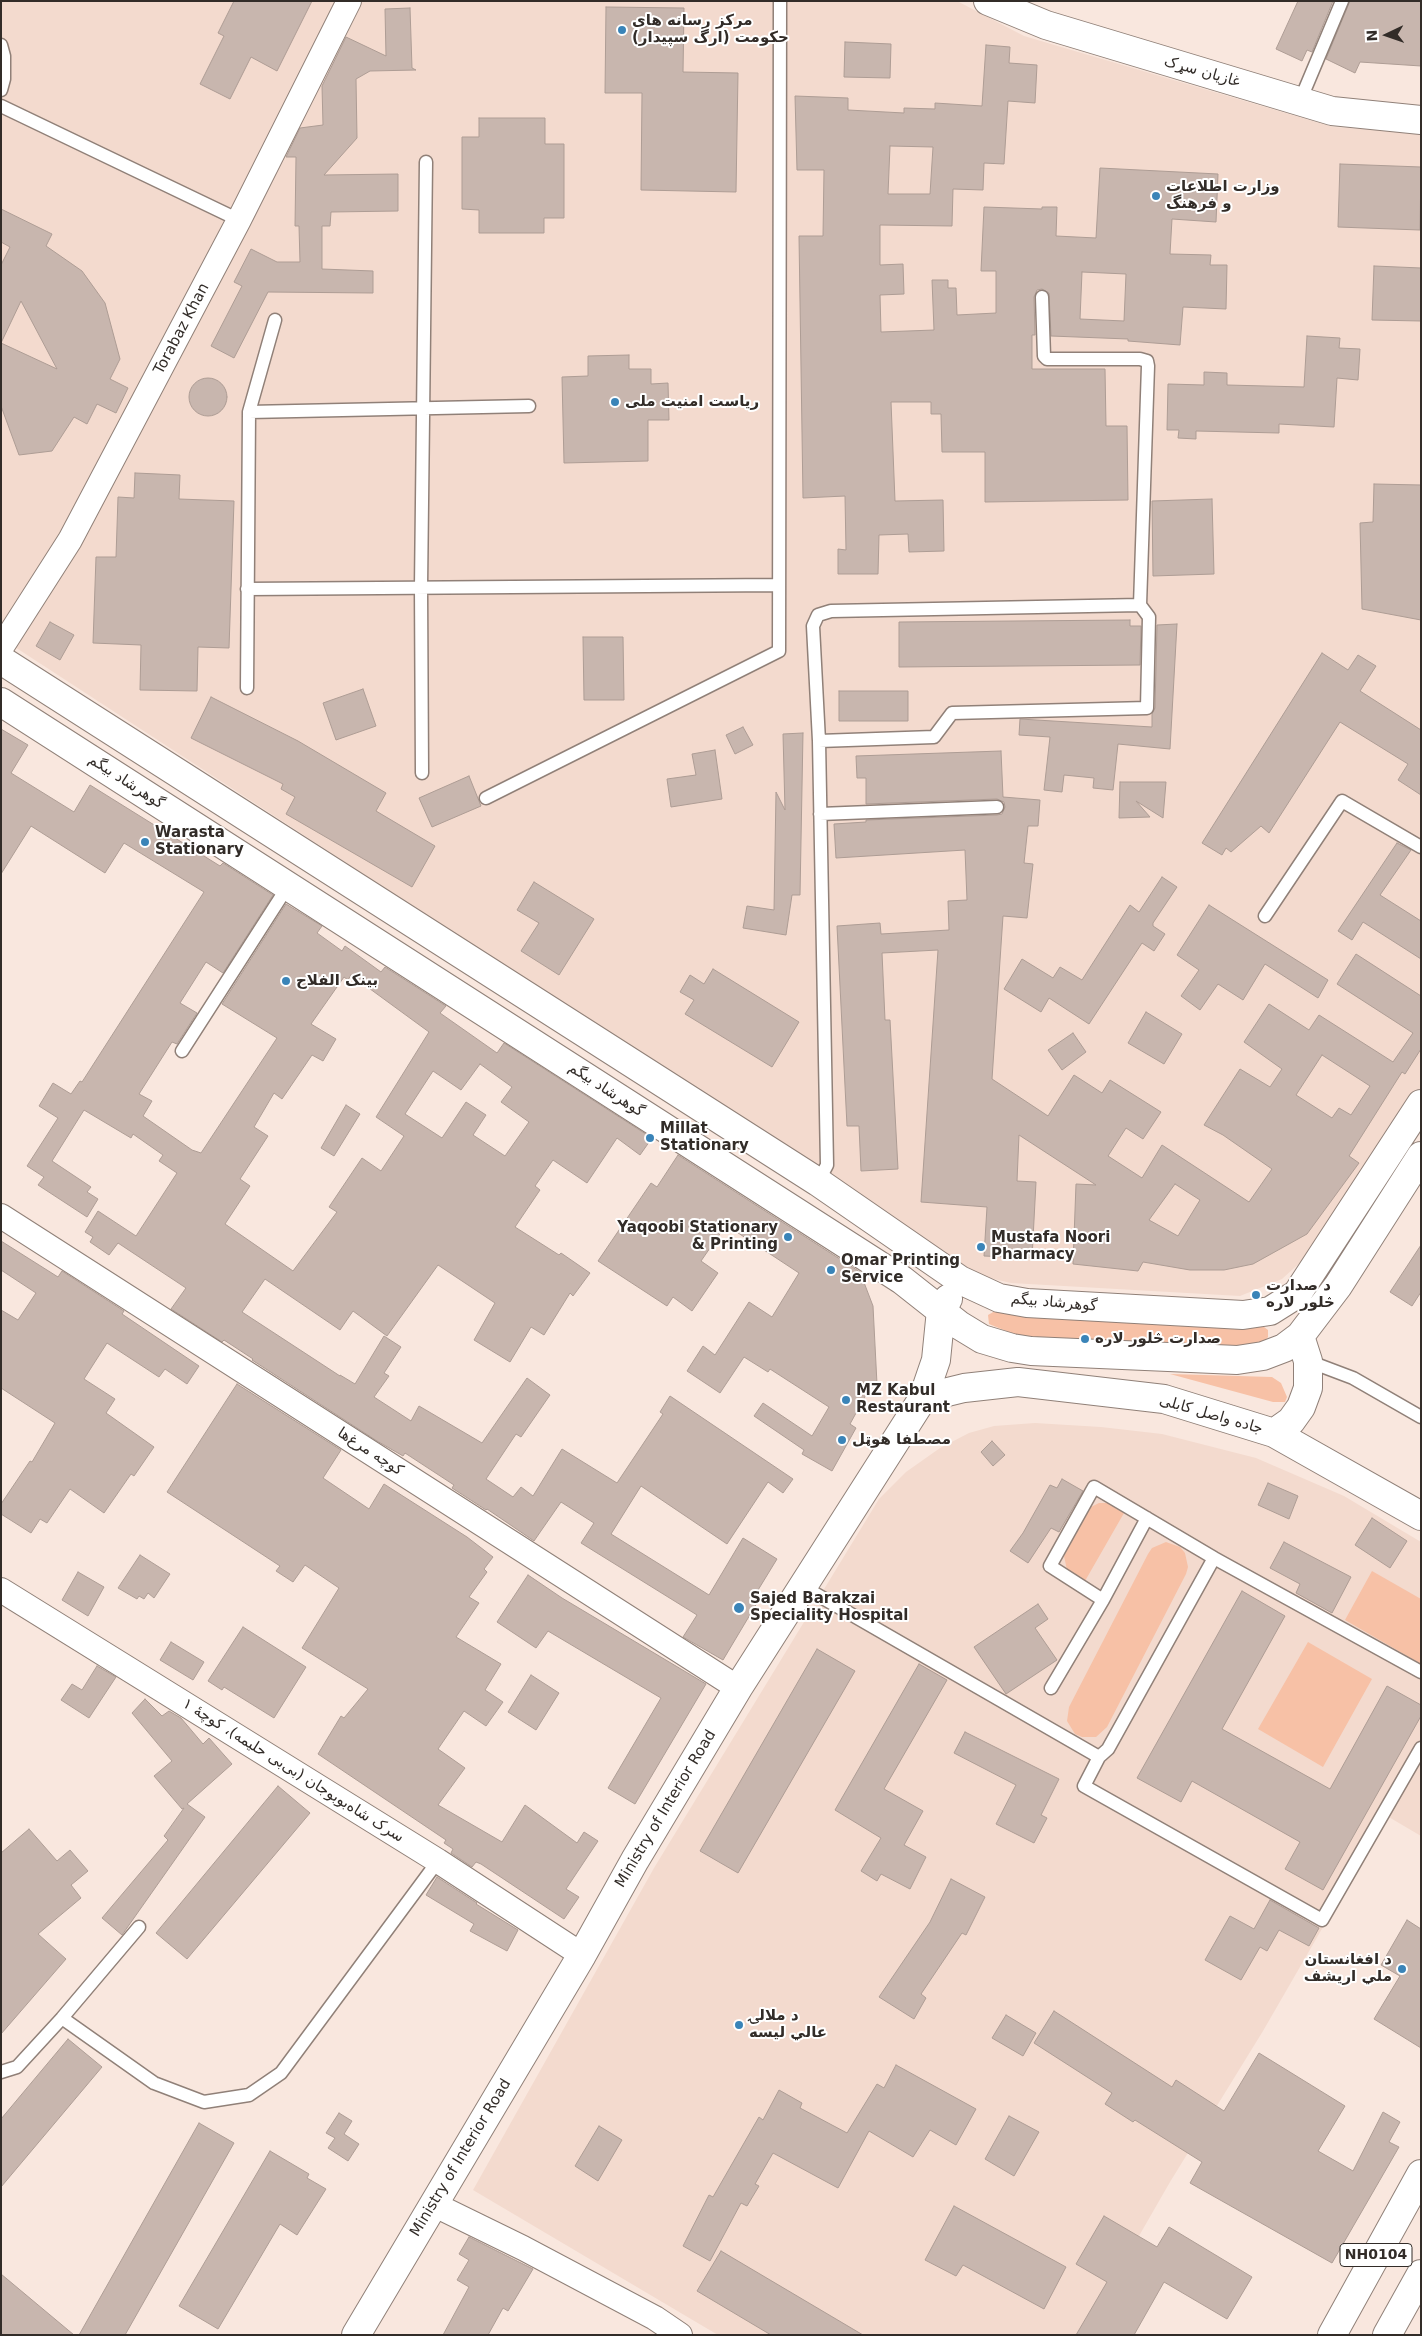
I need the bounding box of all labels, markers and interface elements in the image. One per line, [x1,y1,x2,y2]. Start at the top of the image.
north arrow [1362,10,1412,60]
place label: مرکز رسانه های حکومت (ارگ سپیدار) [632,12,789,47]
marker: مرکز رسانه های حکومت (ارگ سپیدار) [616,24,628,36]
text: N [1364,30,1380,42]
street label: غازیان سړک [1162,53,1242,91]
place label: وزارت اطلاعات و فرهنگ [1166,178,1280,213]
marker: وزارت اطلاعات و فرهنگ [1150,190,1162,202]
street label: Torabaz Khan [150,280,214,378]
place label: ریاست امنیت ملی [625,393,759,411]
marker: ریاست امنیت ملی [609,396,621,408]
street label: گوهرشاد بیگم [85,751,167,813]
place label: Warasta Stationary [155,824,244,859]
marker: Warasta Stationary [139,836,151,848]
place label: بینک الفلاح [296,972,378,990]
marker: بینک الفلاح [280,975,292,987]
street label: گوهرشاد بیگم [565,1059,647,1121]
place label: Millat Stationary [660,1120,749,1155]
marker: Millat Stationary [644,1132,656,1144]
place label: Yaqoobi Stationary & Printing [617,1219,778,1254]
place label: Mustafa Noori Pharmacy [991,1229,1110,1264]
marker: Yaqoobi Stationary & Printing [782,1231,794,1243]
marker: Mustafa Noori Pharmacy [975,1241,987,1253]
place label: Omar Printing Service [841,1252,960,1287]
marker: Omar Printing Service [825,1264,837,1276]
place label: د صدارت څلور لاره [1266,1277,1335,1312]
marker: د صدارت څلور لاره [1250,1289,1262,1301]
street label: گوهرشاد بیگم [1010,1290,1098,1316]
place label: صدارت څلور لاره [1095,1330,1221,1348]
marker: صدارت څلور لاره [1079,1333,1091,1345]
place label: MZ Kabul Restaurant [856,1382,950,1417]
street label: جاده واصل کابلی [1157,1392,1265,1438]
marker: MZ Kabul Restaurant [840,1394,852,1406]
street label: کوچه مرغ‌ها [334,1424,406,1480]
place label: مصطفا هوټل [852,1431,951,1449]
marker: مصطفا هوټل [836,1434,848,1446]
place label: Sajed Barakzai Speciality Hospital [750,1590,908,1625]
marker: Sajed Barakzai Speciality Hospital [732,1601,746,1615]
street label: سرک شاه‌بوبوجان (بی‌بی حلیمه)، کوچۀ ۱ [179,1695,407,1847]
street label: Ministry of Interior Road [612,1727,720,1891]
place label: د افغانستان ملي اریشف [1304,1951,1392,1986]
marker: د افغانستان ملي اریشف [1396,1963,1408,1975]
place label: د ملالۍ عالي لیسه [749,2007,827,2042]
marker: د ملالۍ عالي لیسه [733,2019,745,2031]
street label: Ministry of Interior Road [407,2076,515,2240]
road number: NH0104 [1340,2244,1412,2266]

